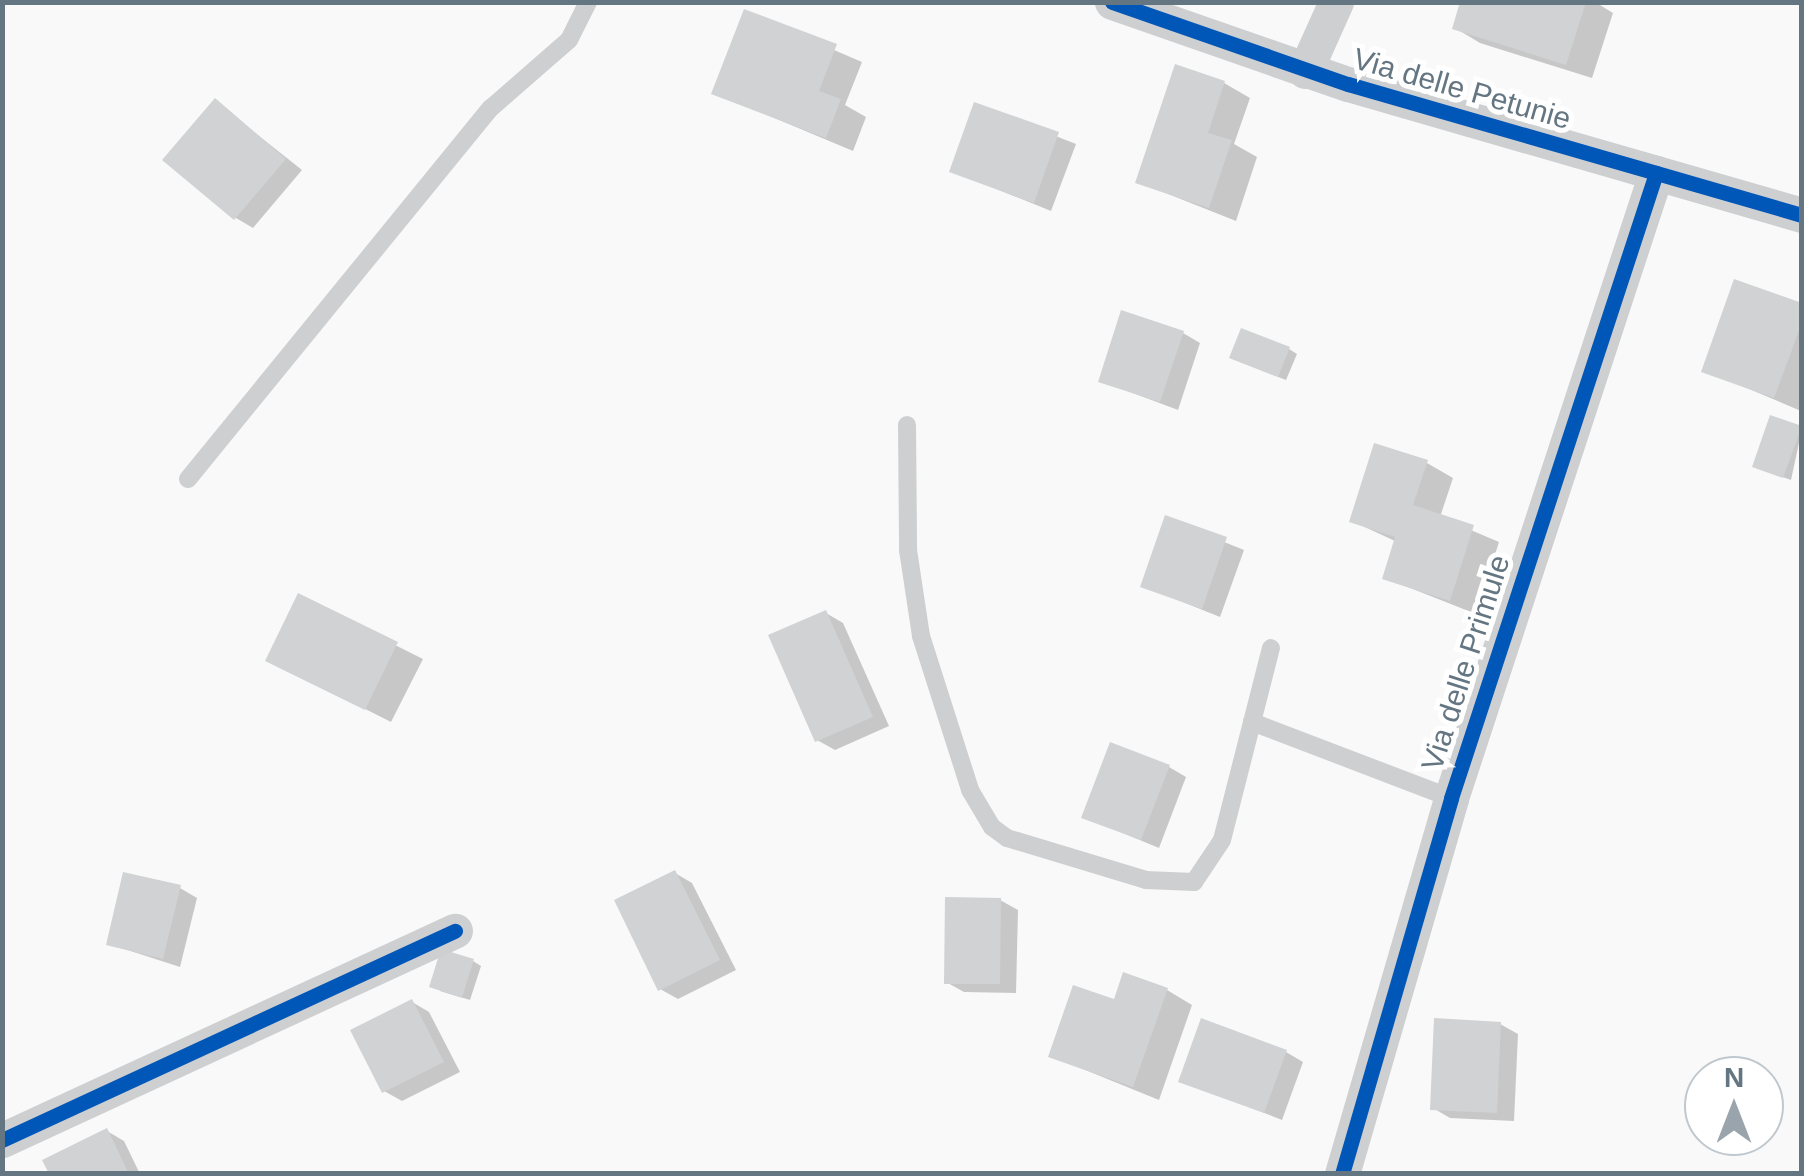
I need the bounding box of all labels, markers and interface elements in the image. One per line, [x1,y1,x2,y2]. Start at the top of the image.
street label: Via delle Petunie [1349,41,1575,137]
street label: Via delle Primule [1414,551,1518,775]
north arrow [1684,1056,1784,1156]
text: N [1724,1062,1744,1093]

